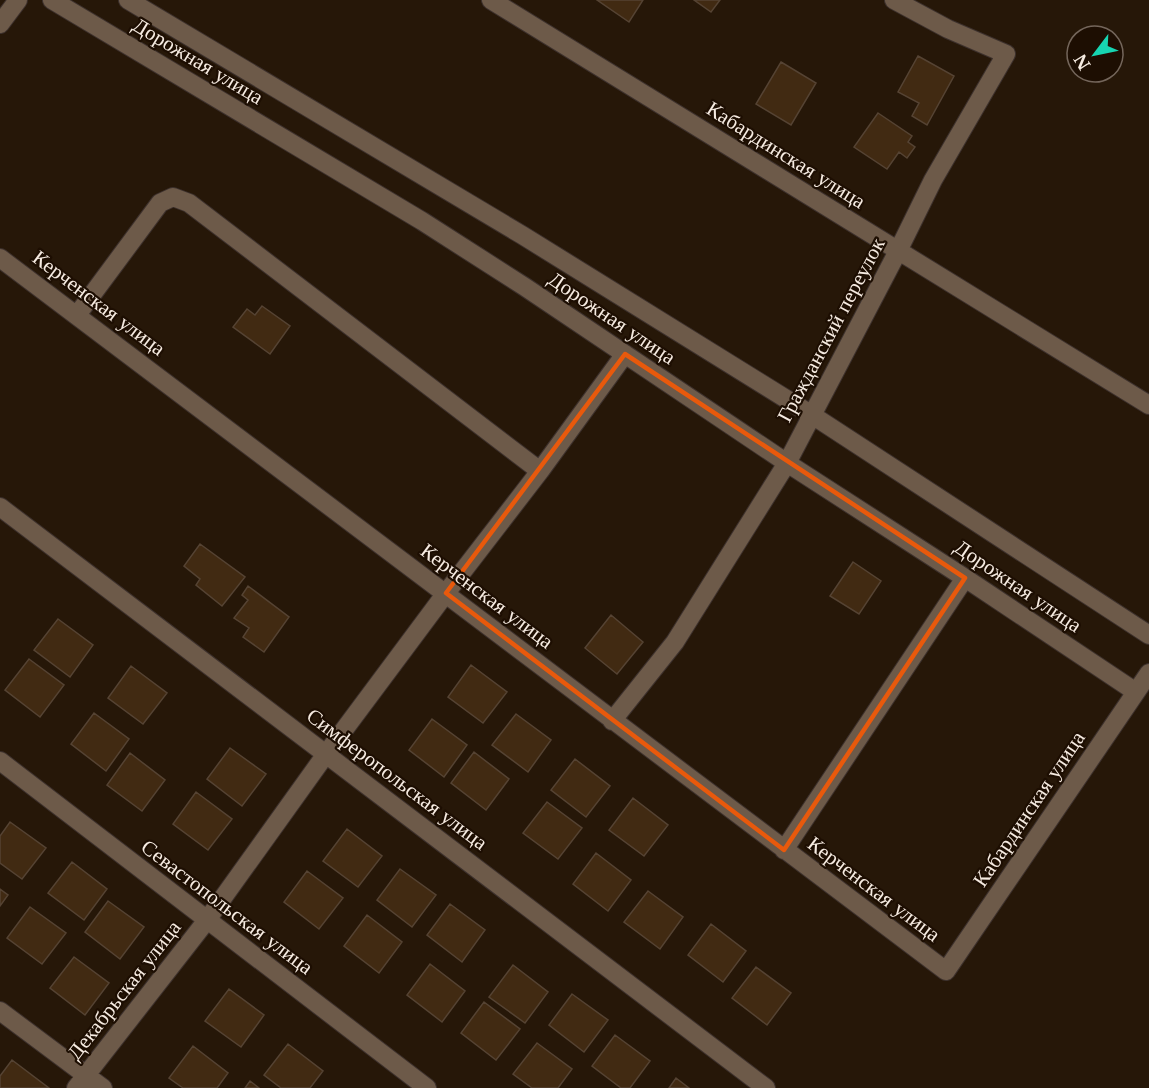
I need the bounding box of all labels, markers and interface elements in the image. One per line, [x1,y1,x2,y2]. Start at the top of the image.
street label: Дорожная улица [128,12,269,111]
north arrow [1065,24,1125,84]
text: N [1070,50,1095,74]
street label: Кабардинская улица [702,96,871,215]
street label: Гражданский переулок [771,233,891,427]
street label: Керченская улица [27,245,171,362]
street label: Дорожная улица [543,266,681,371]
street label: Дорожная улица [949,534,1087,639]
street label: Керченская улица [415,538,559,655]
street label: Симферопольская улица [301,702,493,856]
street label: Кабардинская улица [967,726,1091,892]
street label: Керченская улица [802,831,946,948]
street label: Севастопольская улица [136,834,319,981]
street label: Декабрьская улица [61,915,187,1065]

